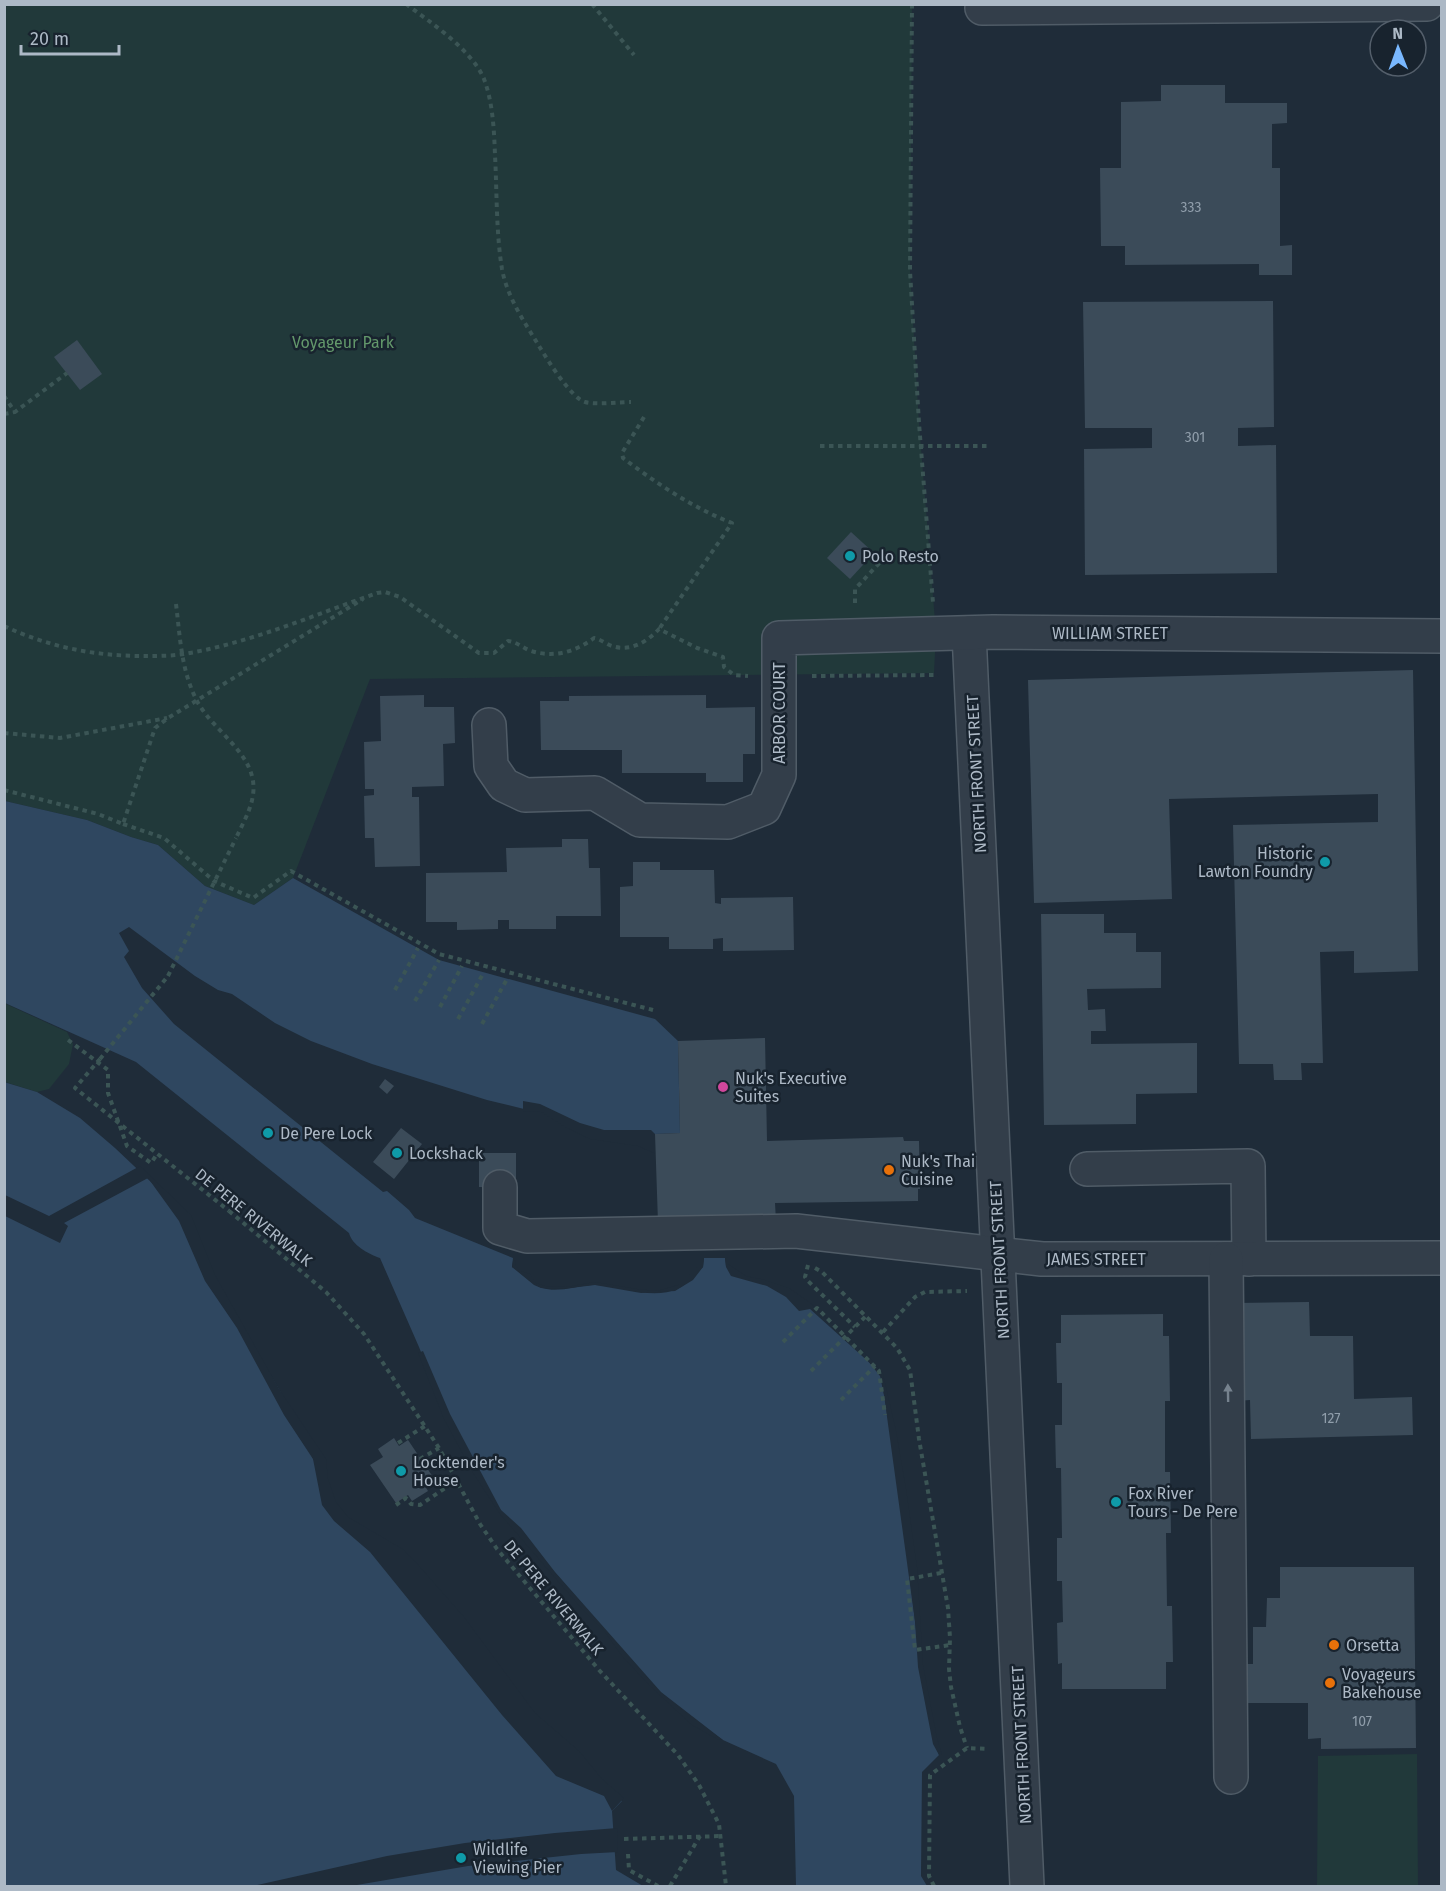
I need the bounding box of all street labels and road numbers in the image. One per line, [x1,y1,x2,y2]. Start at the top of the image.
street label: WILLIAM STREET [1052,624,1169,643]
street label: ARBOR COURT [770,662,789,764]
street label: NORTH FRONT STREET [963,694,990,854]
street label: DE PERE RIVERWALK [191,1164,316,1271]
street label: NORTH FRONT STREET [986,1180,1013,1340]
street label: JAMES STREET [1046,1250,1147,1269]
street label: DE PERE RIVERWALK [500,1536,608,1659]
street label: NORTH FRONT STREET [1008,1665,1035,1825]

